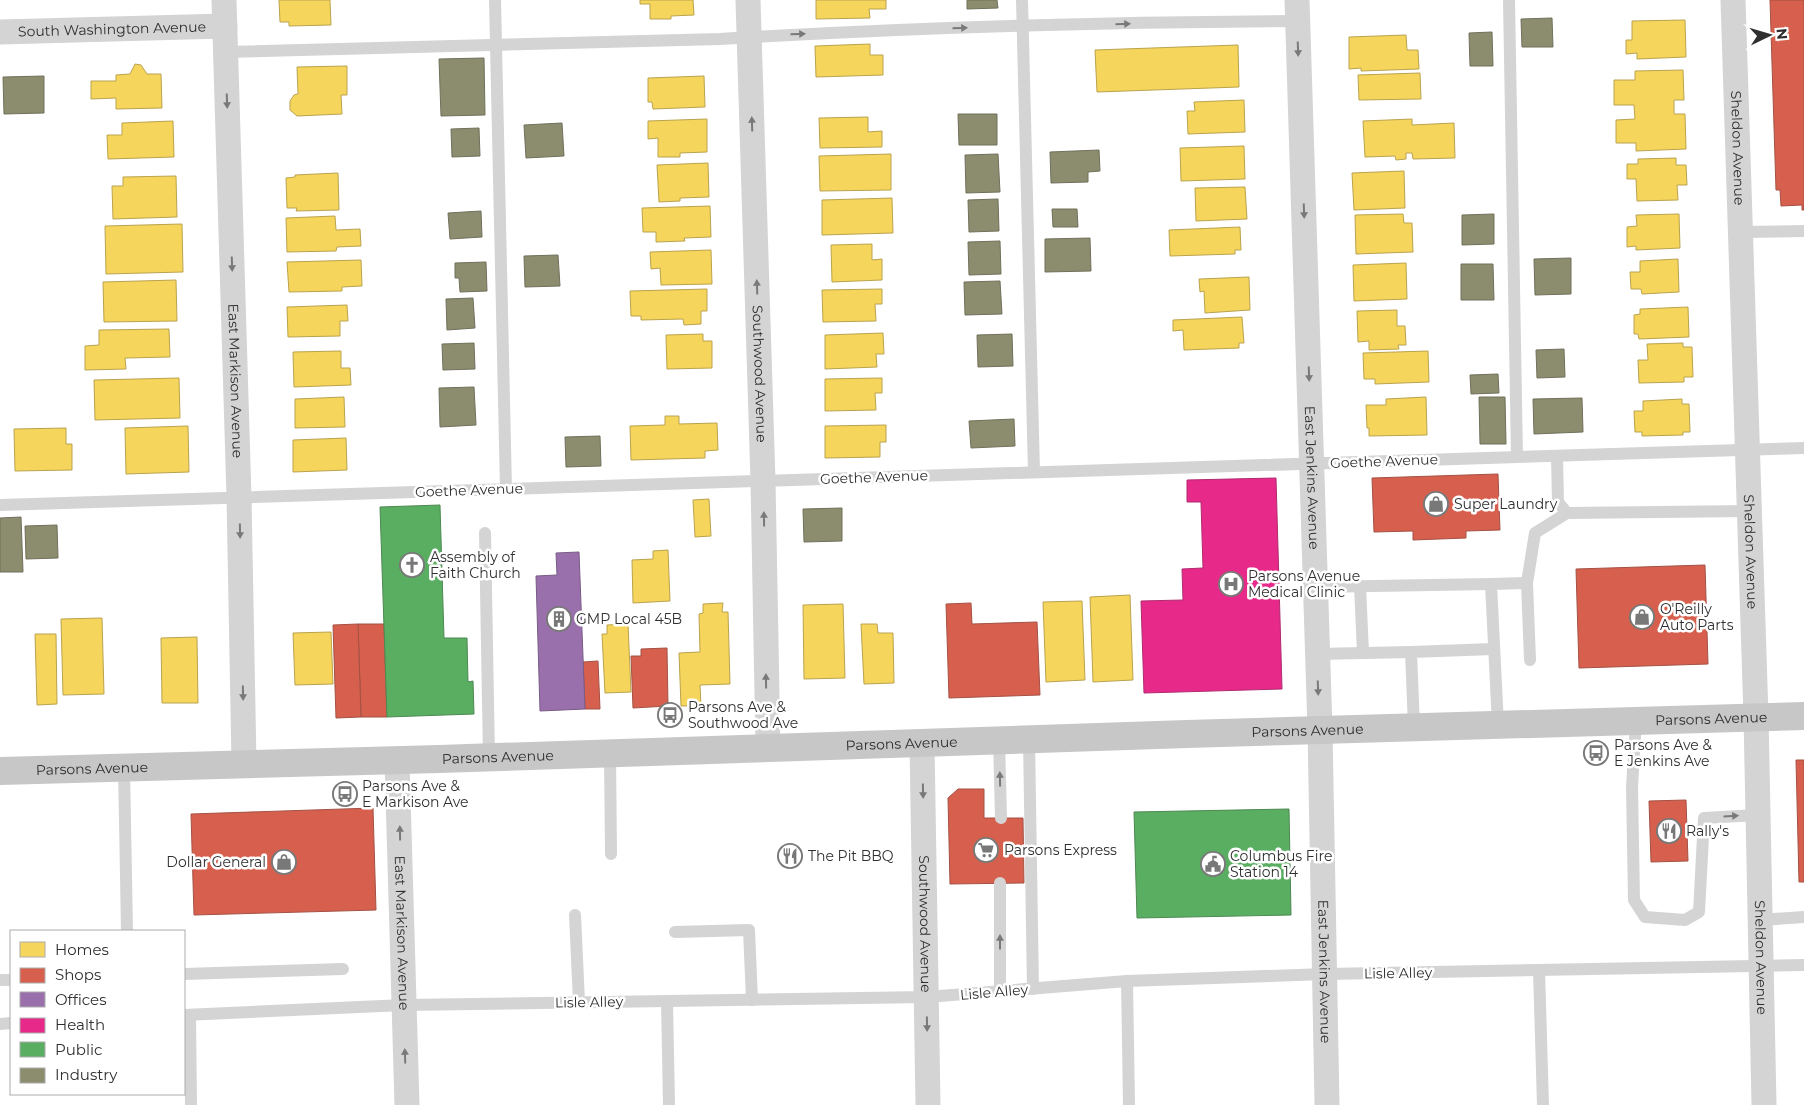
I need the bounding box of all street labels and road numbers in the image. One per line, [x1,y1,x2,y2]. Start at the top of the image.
street label: South Washington Avenue [18,18,206,41]
street label: Sheldon Avenue [1727,90,1749,206]
street label: East Markison Avenue [224,303,247,458]
street label: Southwood Avenue [749,305,771,443]
street label: East Jenkins Avenue [1301,406,1323,550]
street label: Goethe Avenue [1330,450,1438,472]
street label: Goethe Avenue [820,466,928,488]
street label: Goethe Avenue [415,479,523,501]
street label: Sheldon Avenue [1740,494,1762,609]
street label: Parsons Avenue [1655,708,1768,729]
street label: Parsons Avenue [1251,720,1364,741]
street label: Parsons Avenue [845,733,958,754]
street label: Parsons Avenue [441,746,554,768]
street label: Parsons Avenue [36,758,148,779]
street label: East Markison Avenue [391,855,413,1011]
street label: Southwood Avenue [915,855,935,993]
street label: East Jenkins Avenue [1314,900,1335,1044]
street label: Sheldon Avenue [1751,900,1771,1015]
street label: Lisle Alley [1364,963,1433,983]
street label: Lisle Alley [959,980,1029,1004]
street label: Lisle Alley [555,992,624,1012]

